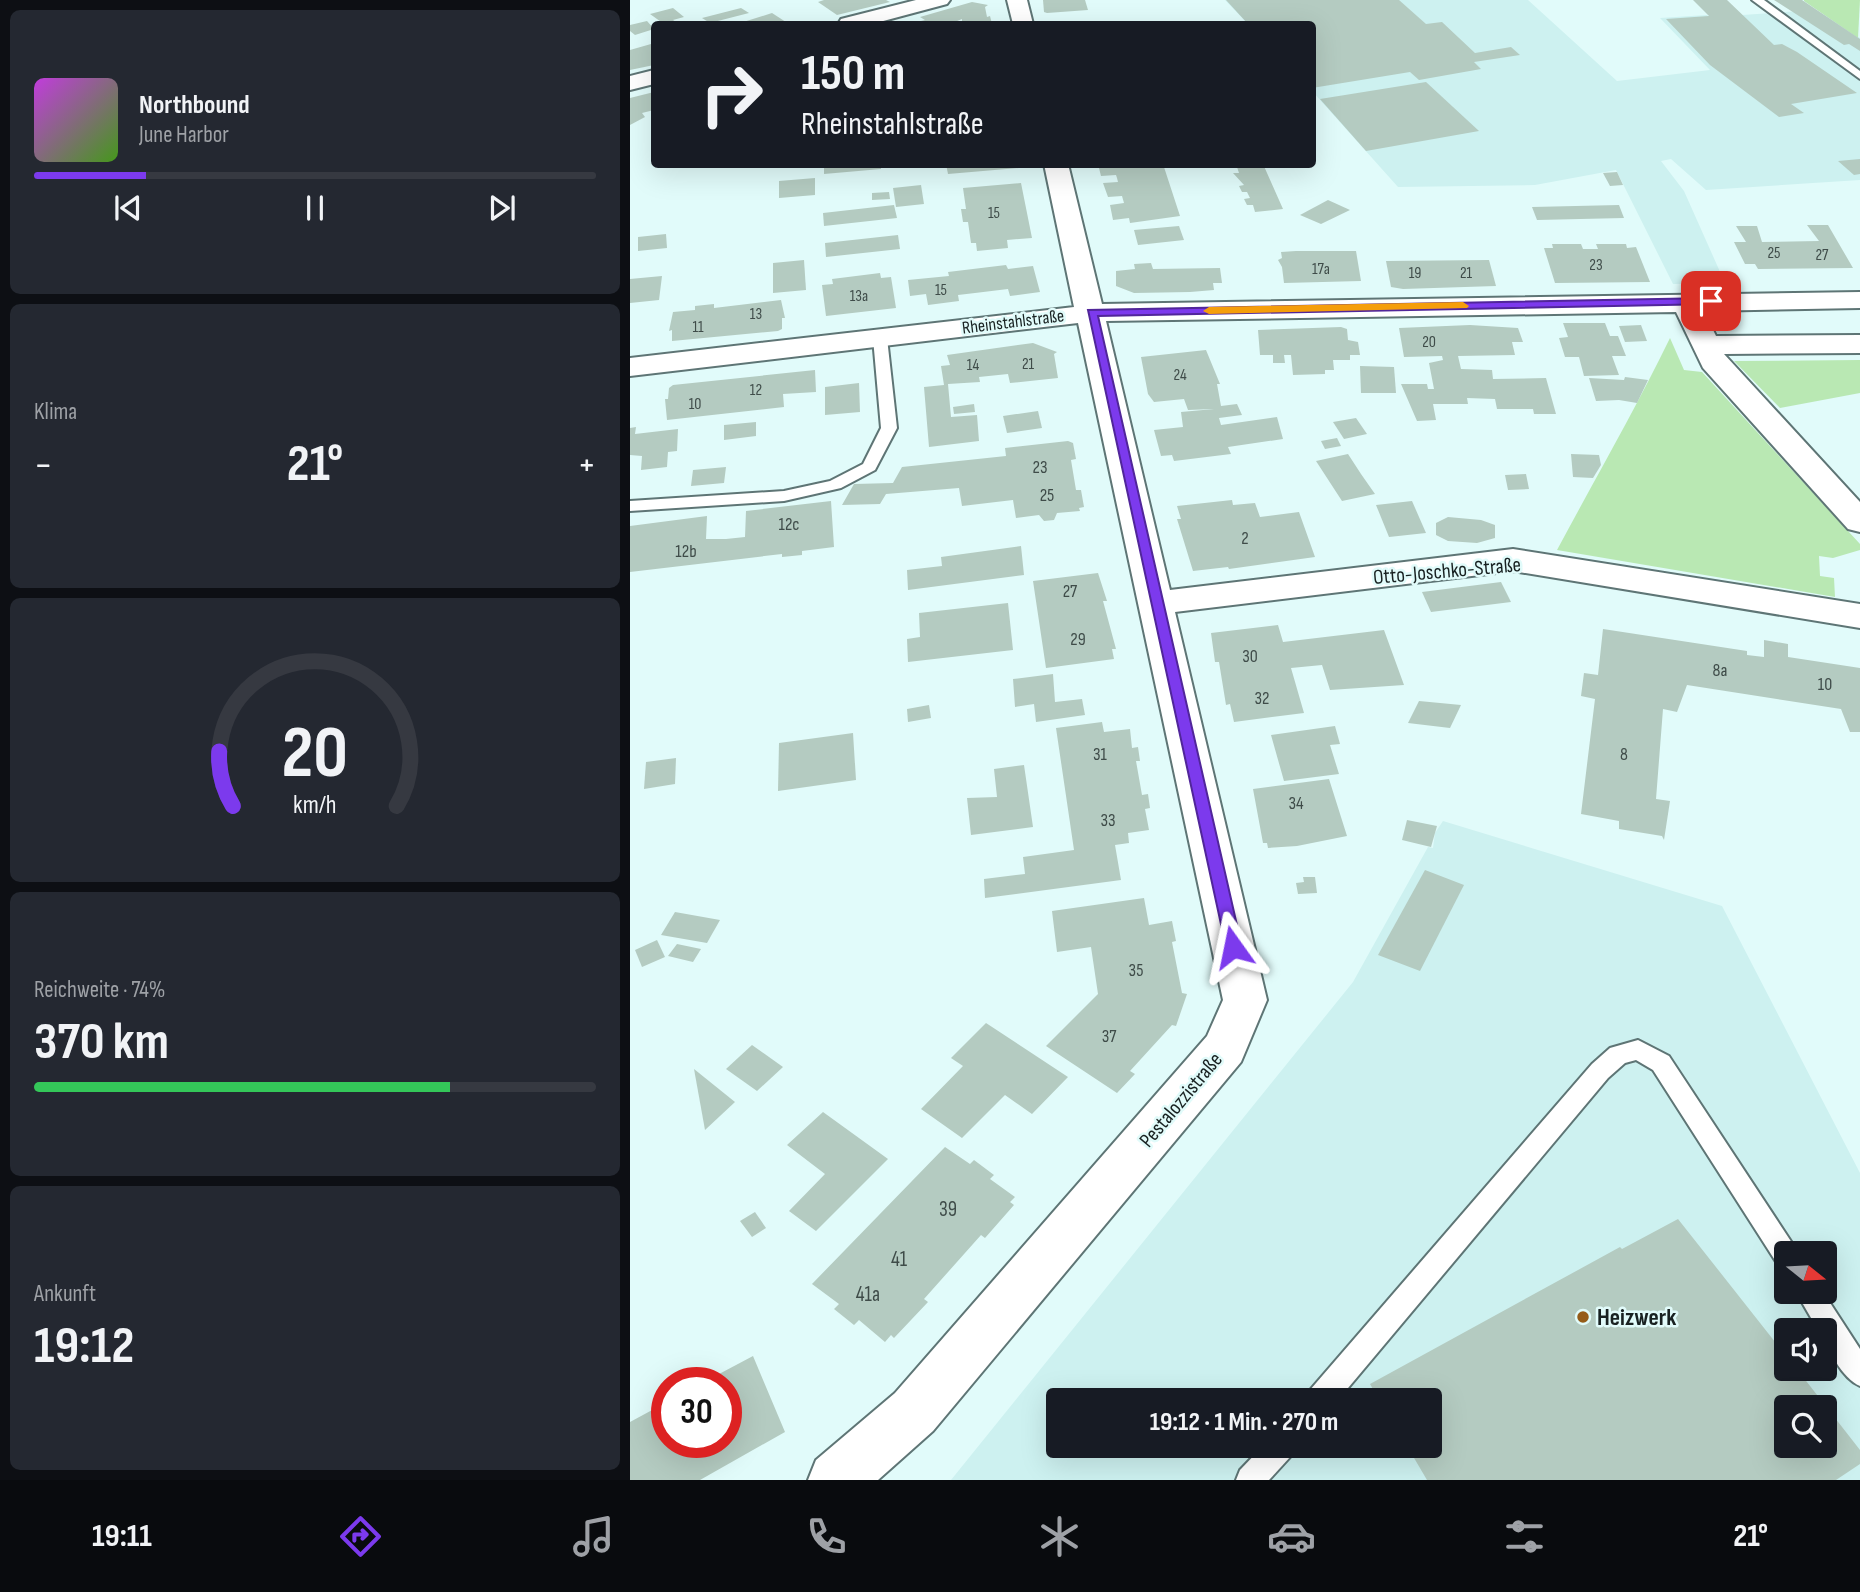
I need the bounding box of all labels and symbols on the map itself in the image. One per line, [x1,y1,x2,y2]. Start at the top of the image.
house number: 15 [988,204,1000,223]
house number: 25 [1767,244,1781,263]
house number: 27 [1815,246,1829,265]
house number: 23 [1589,256,1603,275]
house number: 17a [1312,260,1330,279]
house number: 19 [1409,264,1421,283]
house number: 21 [1460,264,1473,283]
pin [1681,271,1741,331]
house number: 15 [935,281,947,300]
house number: 13a [850,287,868,306]
house number: 13 [750,305,762,324]
street label: Rheinstahlstraße [961,305,1065,339]
house number: 11 [692,318,704,337]
house number: 20 [1422,333,1436,352]
house number: 21 [1022,355,1035,374]
house number: 14 [967,356,979,375]
house number: 24 [1173,366,1187,385]
house number: 12 [750,381,762,400]
house number: 10 [689,395,701,414]
house number: 23 [1033,457,1048,478]
house number: 25 [1040,485,1054,506]
house number: 12c [778,514,800,535]
house number: 2 [1241,528,1249,549]
house number: 12b [675,541,697,562]
street label: Otto-Joschko-Straße [1372,552,1522,590]
house number: 27 [1063,581,1078,602]
house number: 29 [1070,629,1086,650]
house number: 30 [1242,646,1258,667]
house number: 8a [1713,660,1727,681]
house number: 10 [1818,674,1832,695]
house number: 32 [1255,688,1269,709]
house number: 31 [1093,744,1108,765]
house number: 8 [1620,744,1628,765]
house number: 34 [1288,793,1304,814]
house number: 33 [1100,810,1116,831]
position arrow [1196,910,1270,984]
house number: 35 [1129,960,1143,981]
house number: 37 [1102,1026,1117,1047]
street label: Pestalozzistraße [1134,1048,1228,1152]
house number: 39 [939,1197,957,1222]
north arrow [1774,1241,1838,1304]
house number: 41 [891,1247,908,1272]
house number: 41a [856,1282,880,1307]
place label: Heizwerk [1597,1303,1676,1332]
marker: Heizwerk [1575,1309,1591,1325]
speed limit sign: 30 [651,1367,742,1458]

